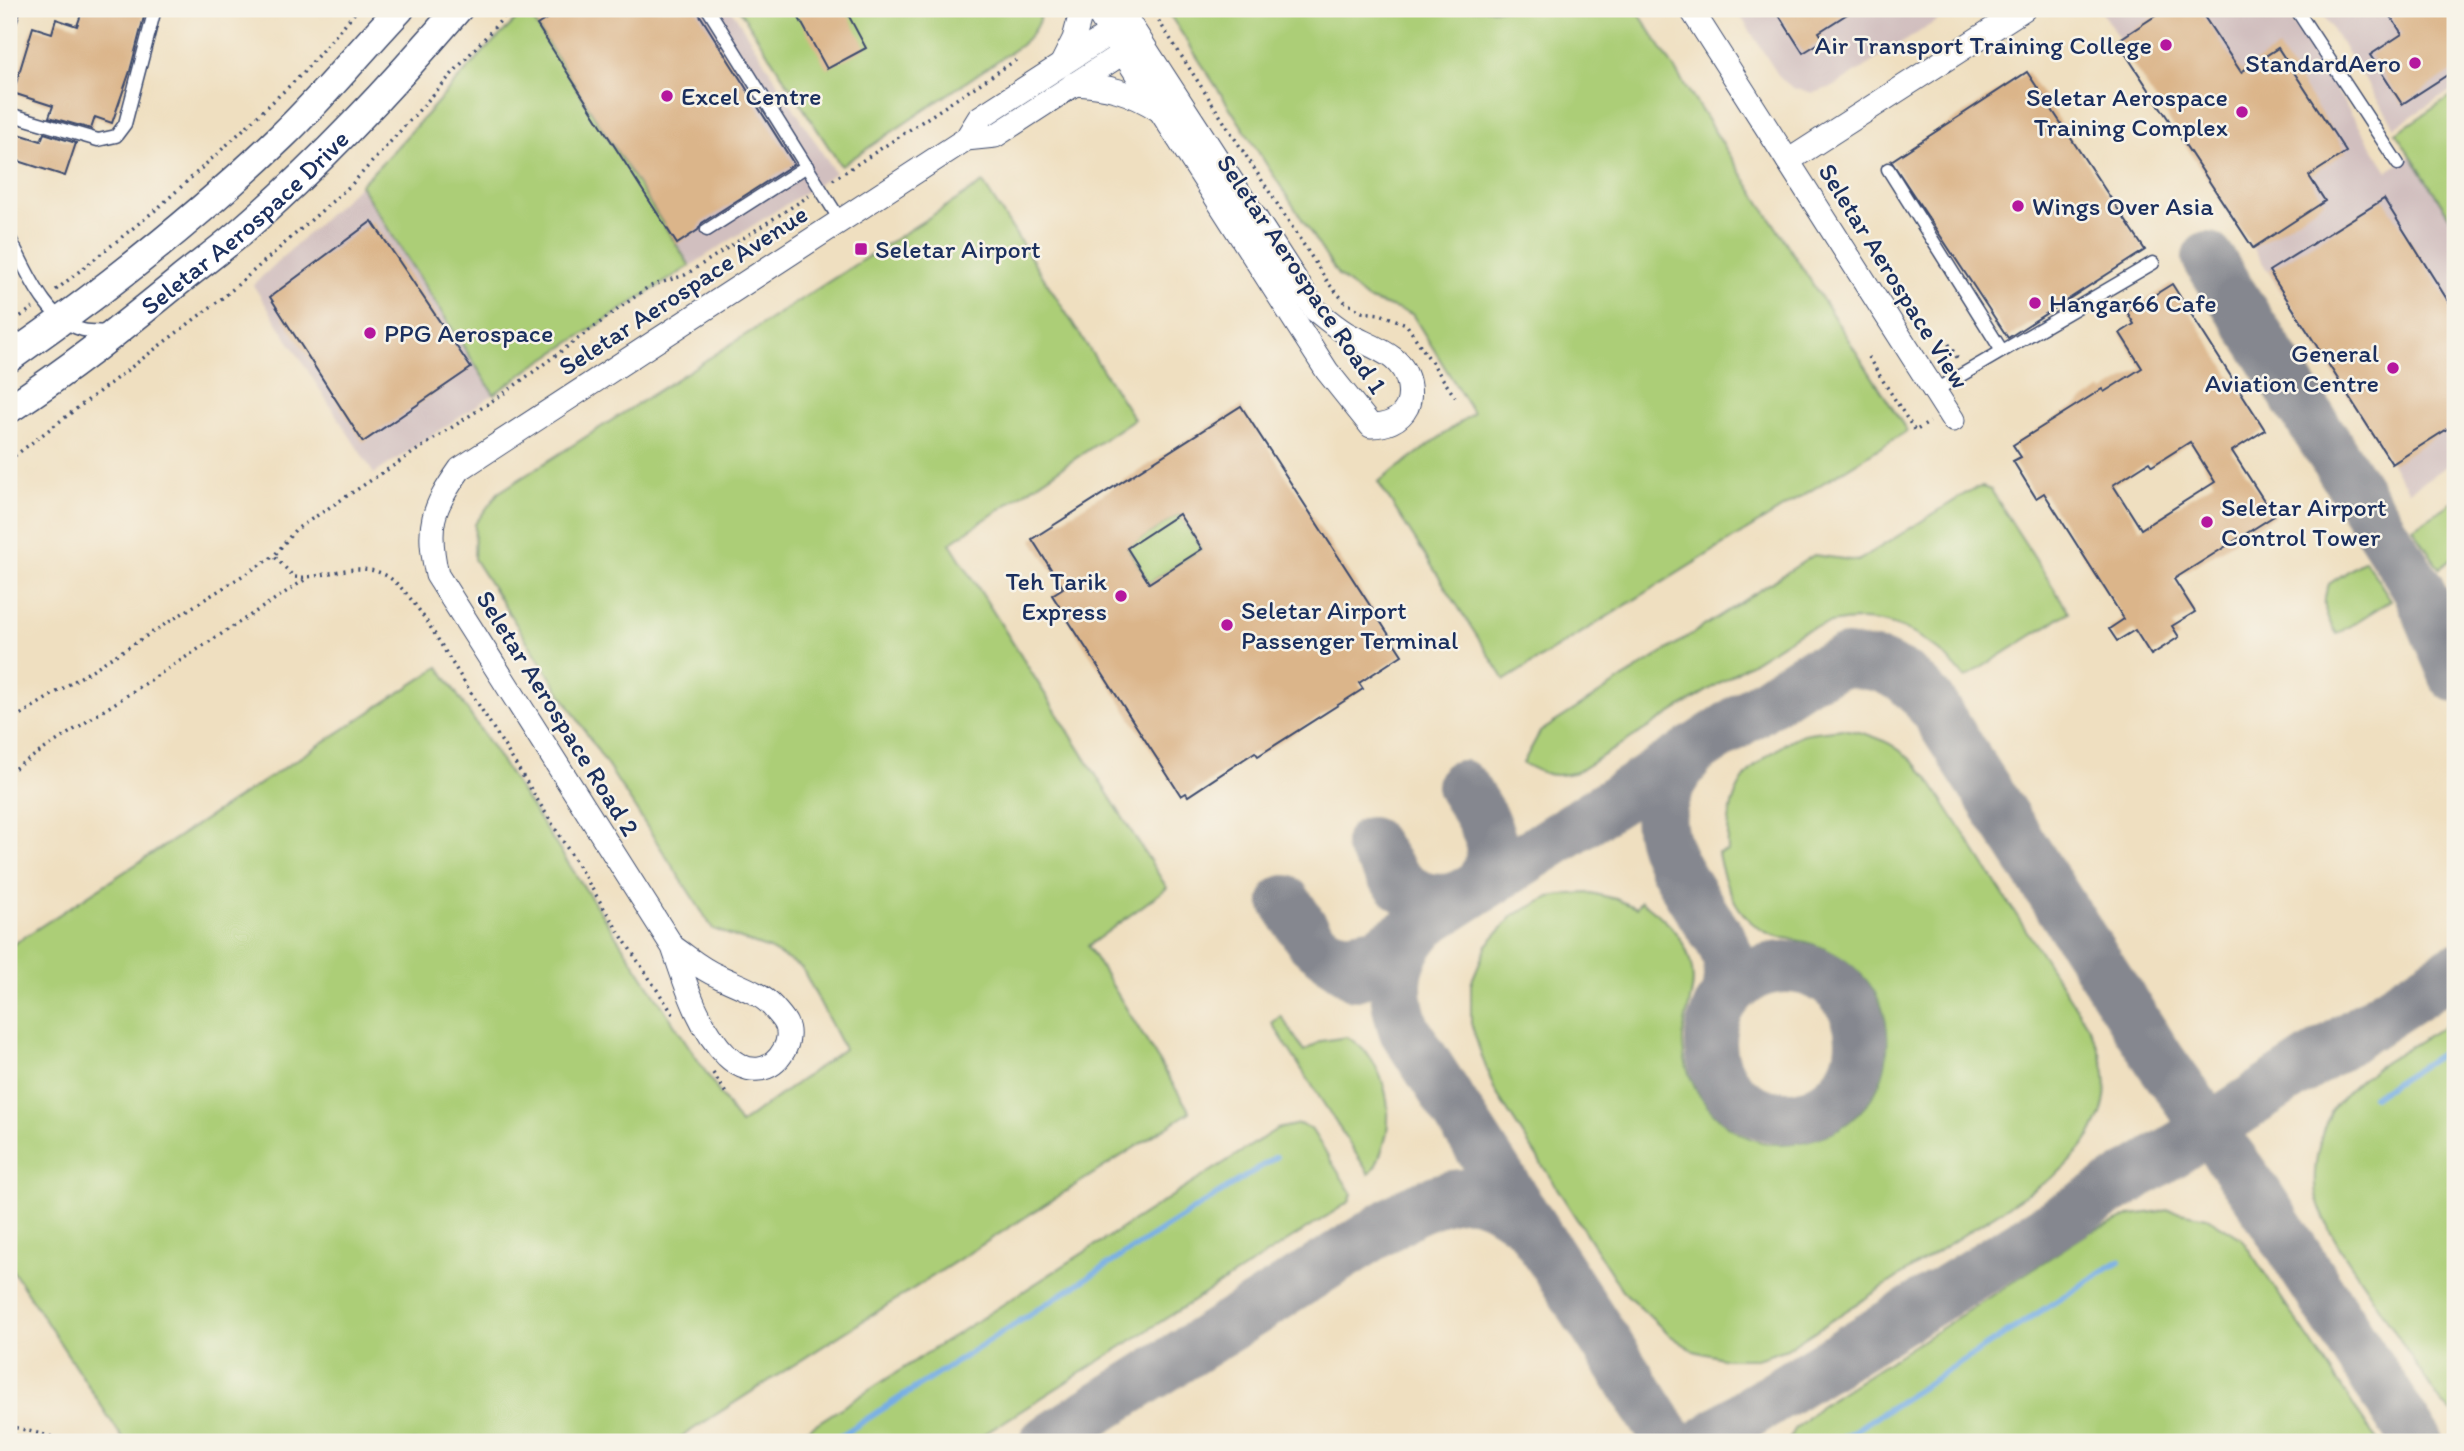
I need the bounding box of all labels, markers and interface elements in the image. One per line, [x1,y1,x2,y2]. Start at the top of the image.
place label: Air Transport Training College [1815,29,2152,61]
marker: Air Transport Training College [2158,37,2174,53]
place label: StandardAero [2245,47,2401,79]
marker: StandardAero [2407,55,2423,71]
place label: Excel Centre [681,80,822,112]
place label: Seletar Aerospace Training Complex [2026,81,2228,143]
marker: Excel Centre [659,88,675,104]
marker: Seletar Aerospace Training Complex [2234,104,2250,120]
street label: Seletar Aerospace Drive [134,123,356,322]
street label: Seletar Aerospace Road 1 [1210,148,1394,400]
street label: Seletar Aerospace View [1812,157,1976,395]
place label: Wings Over Asia [2032,190,2214,222]
street label: Seletar Aerospace Avenue [552,197,814,383]
marker: Wings Over Asia [2010,198,2026,214]
place label: Seletar Airport [875,233,1041,265]
marker: Seletar Airport [853,241,869,257]
place label: Hangar66 Cafe [2049,287,2217,319]
marker: Hangar66 Cafe [2027,295,2043,311]
place label: PPG Aerospace [384,317,553,349]
marker: PPG Aerospace [362,325,378,341]
place label: General Aviation Centre [2205,337,2379,399]
marker: General Aviation Centre [2385,360,2401,376]
place label: Seletar Airport Control Tower [2221,491,2387,553]
marker: Seletar Airport Control Tower [2199,514,2215,530]
place label: Teh Tarik Express [1006,565,1108,627]
street label: Seletar Aerospace Road 2 [469,584,647,842]
marker: Teh Tarik Express [1113,588,1129,604]
place label: Seletar Airport Passenger Terminal [1241,594,1458,656]
marker: Seletar Airport Passenger Terminal [1219,617,1235,633]

